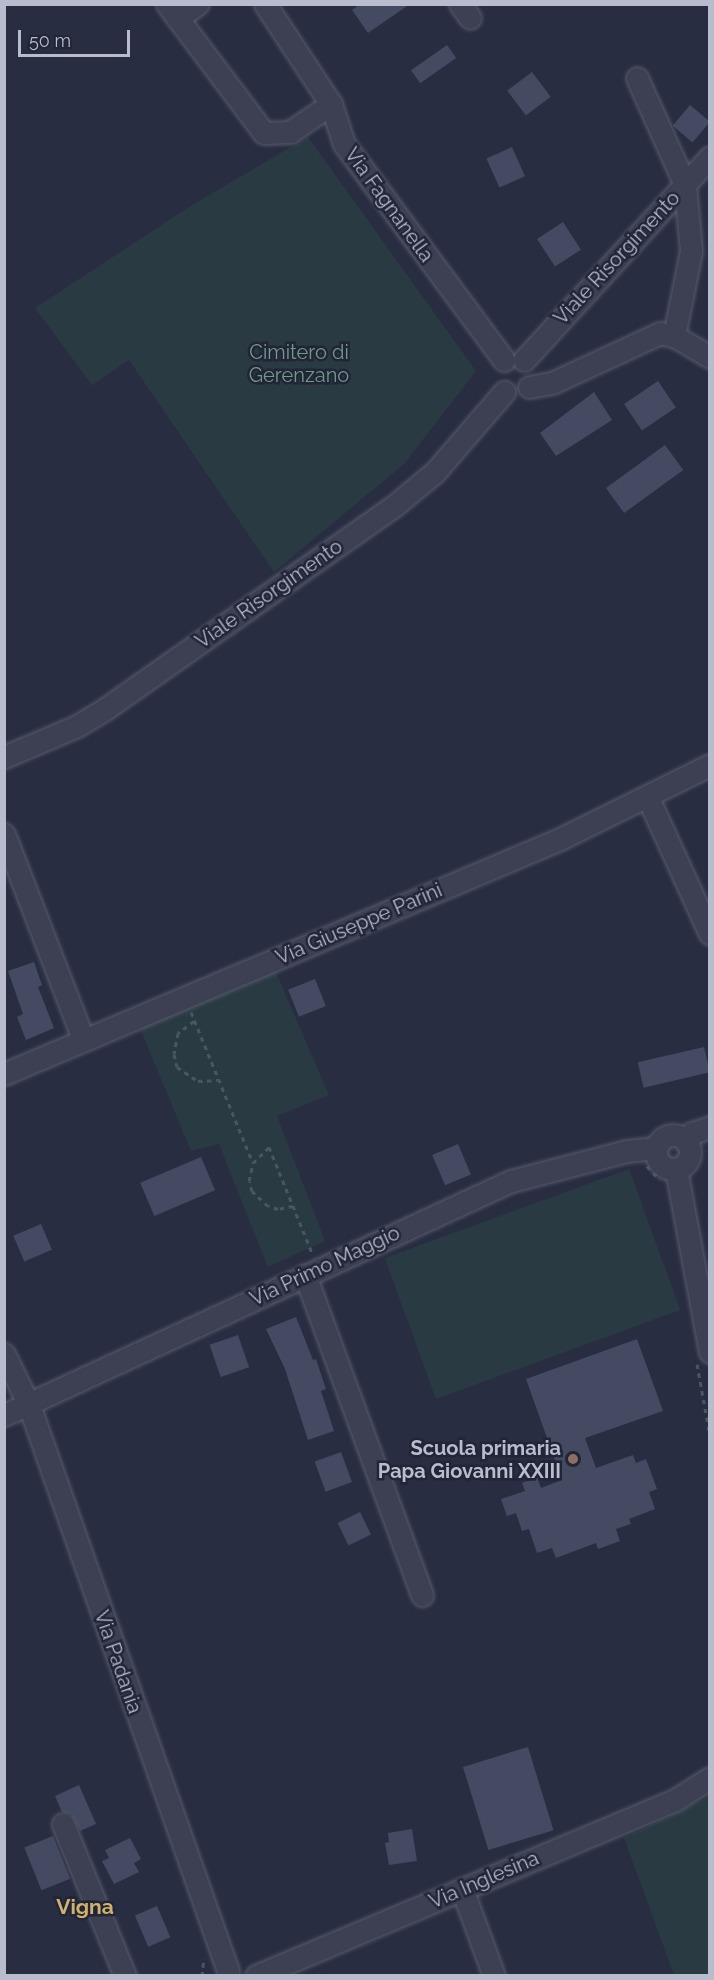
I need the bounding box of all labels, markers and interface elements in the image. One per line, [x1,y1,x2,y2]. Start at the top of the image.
scale bar [21,18,134,56]
text: 50 m [29,30,71,51]
street label: Via Fagnanella [339,143,439,267]
street label: Viale Risorgimento [549,186,685,330]
park label: Cimitero di Gerenzano [249,340,349,387]
street label: Viale Risorgimento [191,534,347,654]
street label: Via Giuseppe Parini [272,878,446,970]
street label: Via Primo Maggio [246,1221,404,1311]
place label: Scuola primaria Papa Giovanni XXIII [378,1436,561,1483]
marker: Scuola primaria Papa Giovanni XXIII [566,1452,580,1466]
street label: Via Padania [89,1607,147,1717]
street label: Via Inglesina [426,1846,542,1914]
district label: Vigna [56,1894,114,1920]

